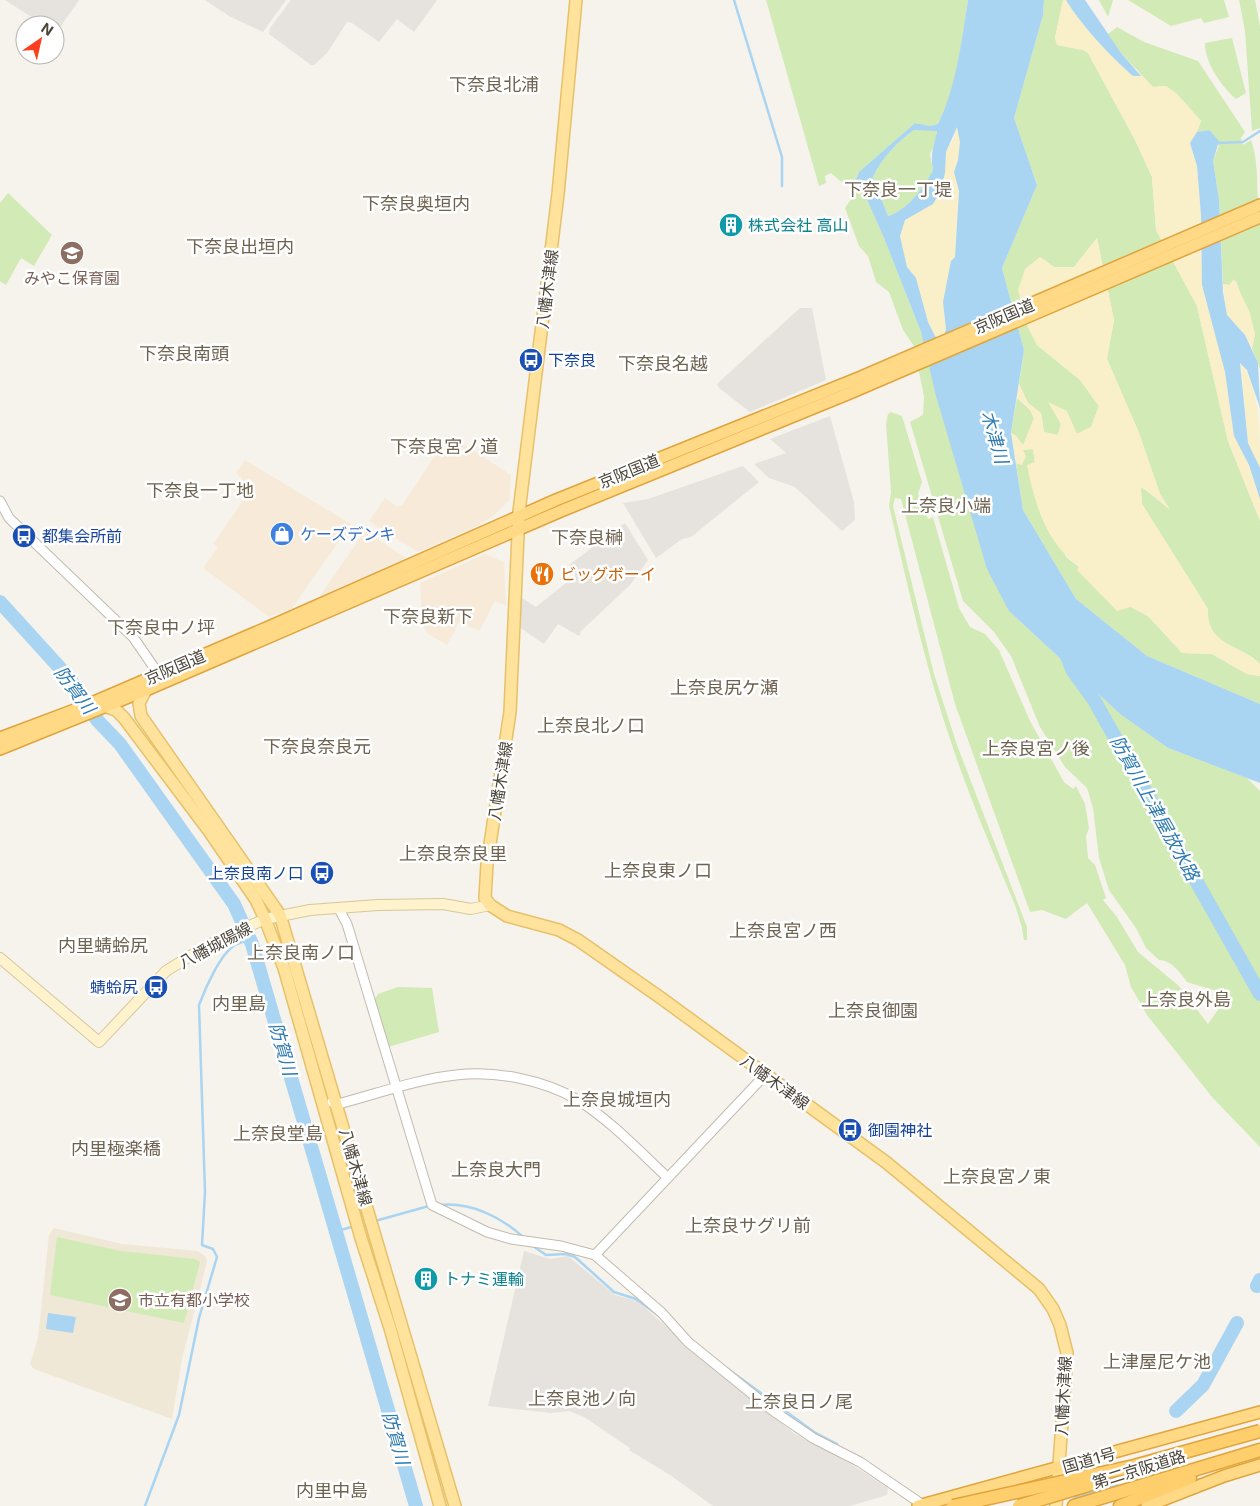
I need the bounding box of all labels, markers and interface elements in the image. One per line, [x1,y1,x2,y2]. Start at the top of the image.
north arrow [15,15,65,65]
text: N [38,19,57,39]
district label: 下奈良北浦 [449,74,539,95]
district label: 下奈良一丁堤 [844,179,952,200]
district label: 下奈良奥垣内 [362,193,470,214]
building icon: 株式会社 高山 [718,212,744,238]
place label: 株式会社 高山 [748,215,849,235]
district label: 下奈良出垣内 [186,236,294,257]
school or university icon: みやこ保育園 [59,240,85,266]
street label: 八幡木津線 [532,248,562,330]
place label: みやこ保育園 [24,268,120,288]
street label: 京阪国道 [971,294,1037,338]
district label: 下奈良南頭 [139,343,229,364]
bus stop icon: 下奈良 [518,347,544,373]
place label: 下奈良 [548,350,596,370]
district label: 下奈良名越 [618,353,708,374]
water label: 木津川 [977,408,1013,468]
district label: 下奈良宮ノ道 [390,436,498,457]
street label: 京阪国道 [596,450,662,492]
district label: 下奈良一丁地 [146,480,254,501]
district label: 上奈良小端 [901,495,991,516]
shop icon: ケーズデンキ [269,521,295,547]
bus stop icon: 都集会所前 [11,523,37,549]
place label: ケーズデンキ [300,524,395,544]
place label: 都集会所前 [42,526,122,546]
district label: 下奈良榊 [551,527,623,548]
restaurant icon: ビッグボーイ [529,561,555,587]
place label: ビッグボーイ [560,564,656,584]
district label: 下奈良新下 [383,606,473,627]
district label: 下奈良中ノ坪 [107,617,215,638]
street label: 京阪国道 [142,645,208,689]
water label: 防賀川 [50,662,101,719]
district label: 上奈良尻ケ瀬 [670,677,778,698]
district label: 上奈良北ノ口 [537,715,645,736]
water label: 防賀川上津屋放水路 [1107,732,1204,886]
district label: 下奈良奈良元 [263,736,371,757]
district label: 上奈良宮ノ後 [982,738,1090,759]
street label: 八幡木津線 [484,740,516,822]
district label: 上奈良奈良里 [399,843,507,864]
bus stop icon: 上奈良南ノ口 [309,860,335,886]
district label: 上奈良東ノ口 [604,860,712,881]
place label: 上奈良南ノ口 [208,863,304,883]
street label: 八幡城陽線 [175,917,255,973]
district label: 上奈良宮ノ西 [729,920,837,941]
district label: 内里蜻蛉尻 [58,935,148,956]
district label: 上奈良南ノ口 [247,942,355,963]
bus stop icon: 蜻蛉尻 [143,974,169,1000]
place label: 蜻蛉尻 [90,977,138,997]
district label: 上奈良外島 [1141,989,1231,1010]
district label: 内里島 [212,993,266,1014]
district label: 上奈良御園 [828,1000,918,1021]
water label: 防賀川 [265,1020,301,1080]
street label: 八幡木津線 [737,1050,813,1114]
district label: 上奈良城垣内 [563,1089,671,1110]
bus stop icon: 御園神社 [837,1117,863,1143]
place label: 御園神社 [868,1120,932,1140]
district label: 上奈良堂島 [233,1123,323,1144]
street label: 八幡木津線 [335,1126,377,1208]
district label: 内里極楽橋 [71,1138,161,1159]
district label: 上奈良大門 [451,1159,541,1180]
district label: 上奈良宮ノ東 [943,1166,1051,1187]
district label: 上奈良サグリ前 [685,1215,811,1236]
building icon: トナミ運輸 [413,1266,439,1292]
place label: トナミ運輸 [444,1269,524,1289]
school or university icon: 市立有都小学校 [107,1287,133,1313]
place label: 市立有都小学校 [138,1290,250,1310]
district label: 上津屋尼ケ池 [1103,1351,1211,1372]
street label: 八幡木津線 [1051,1356,1075,1436]
district label: 上奈良池ノ向 [528,1388,636,1409]
district label: 上奈良日ノ尾 [745,1391,853,1412]
water label: 防賀川 [378,1409,414,1469]
street label: 国道1号 [1060,1443,1118,1477]
street label: 第二京阪道路 [1090,1445,1188,1493]
district label: 内里中島 [296,1480,368,1501]

